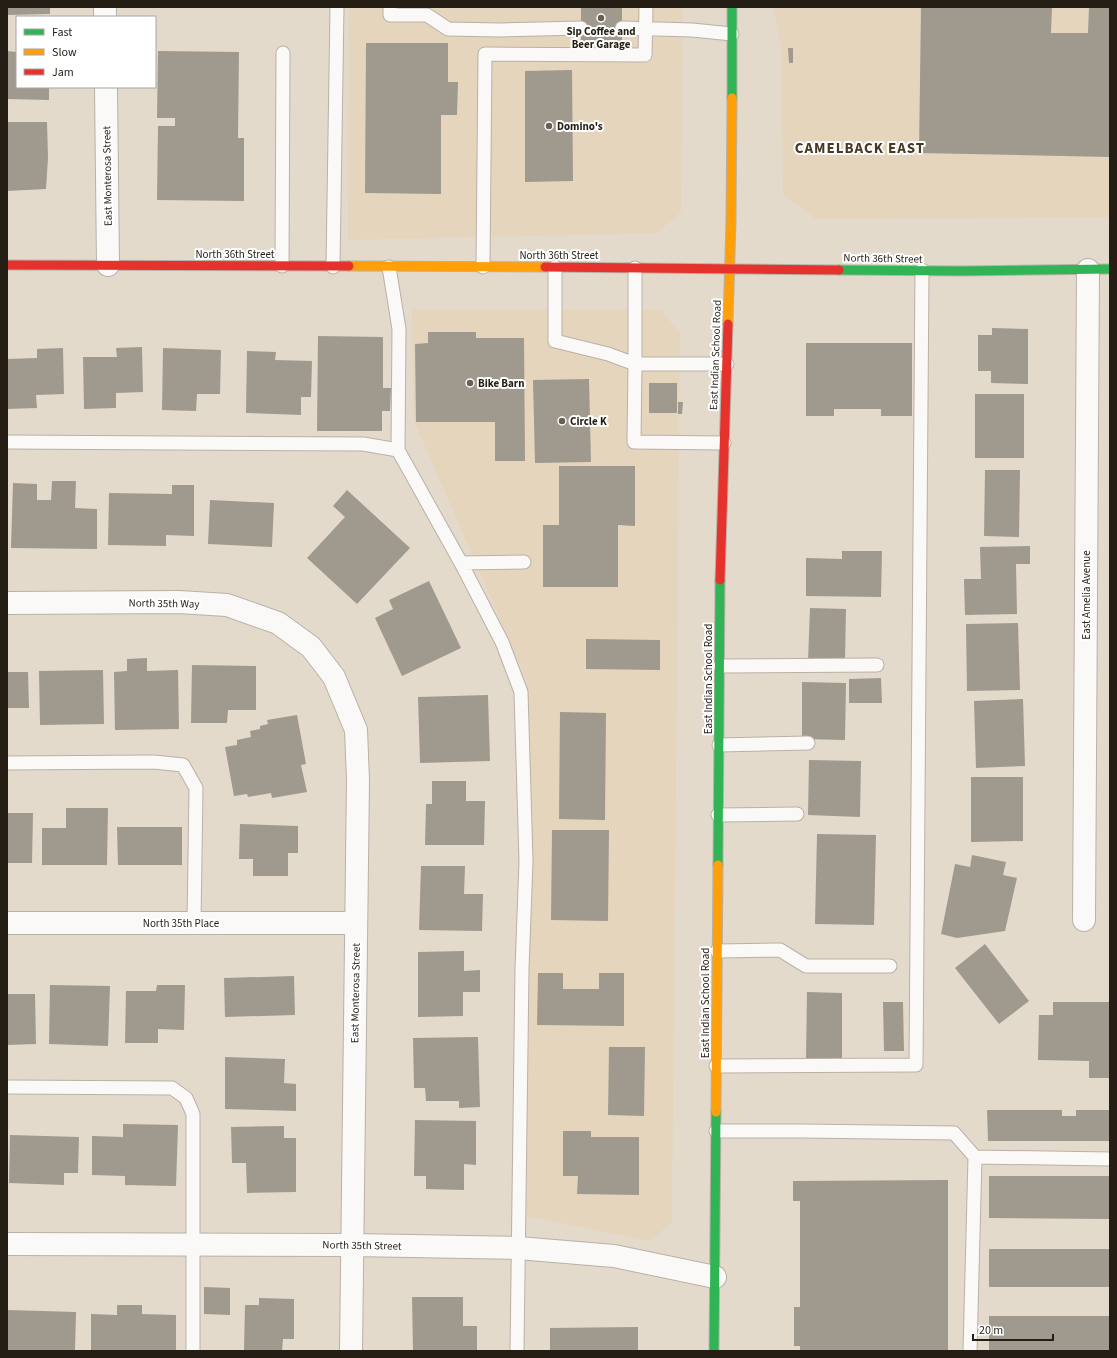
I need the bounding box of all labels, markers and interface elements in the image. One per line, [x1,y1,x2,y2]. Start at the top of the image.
marker: Sip Coffee and Beer Garage [596,13,606,23]
legend [16,16,156,88]
text: Fast [52,24,72,41]
place label: Sip Coffee and Beer Garage [566,24,636,52]
text: Slow [52,44,77,61]
text: Jam [52,64,74,81]
place label: Domino's [557,119,603,134]
marker: Domino's [544,121,554,131]
street label: East Monterosa Street [99,125,116,226]
district label: CAMELBACK EAST [795,138,925,159]
street label: North 36th Street [195,247,275,262]
street label: North 36th Street [519,248,599,263]
street label: North 36th Street [843,250,923,267]
street label: East Indian School Road [706,300,725,411]
place label: Bike Barn [478,376,524,391]
marker: Bike Barn [465,378,475,388]
place label: Circle K [570,414,607,429]
marker: Circle K [557,416,567,426]
street label: East Amelia Avenue [1079,550,1094,640]
street label: North 35th Way [128,595,200,612]
street label: East Indian School Road [701,624,716,734]
street label: North 35th Place [143,916,220,931]
street label: East Monterosa Street [347,943,364,1043]
street label: East Indian School Road [698,948,713,1058]
street label: North 35th Street [322,1237,402,1254]
scale bar [973,1316,1053,1342]
text: 20 m [979,1322,1003,1339]

